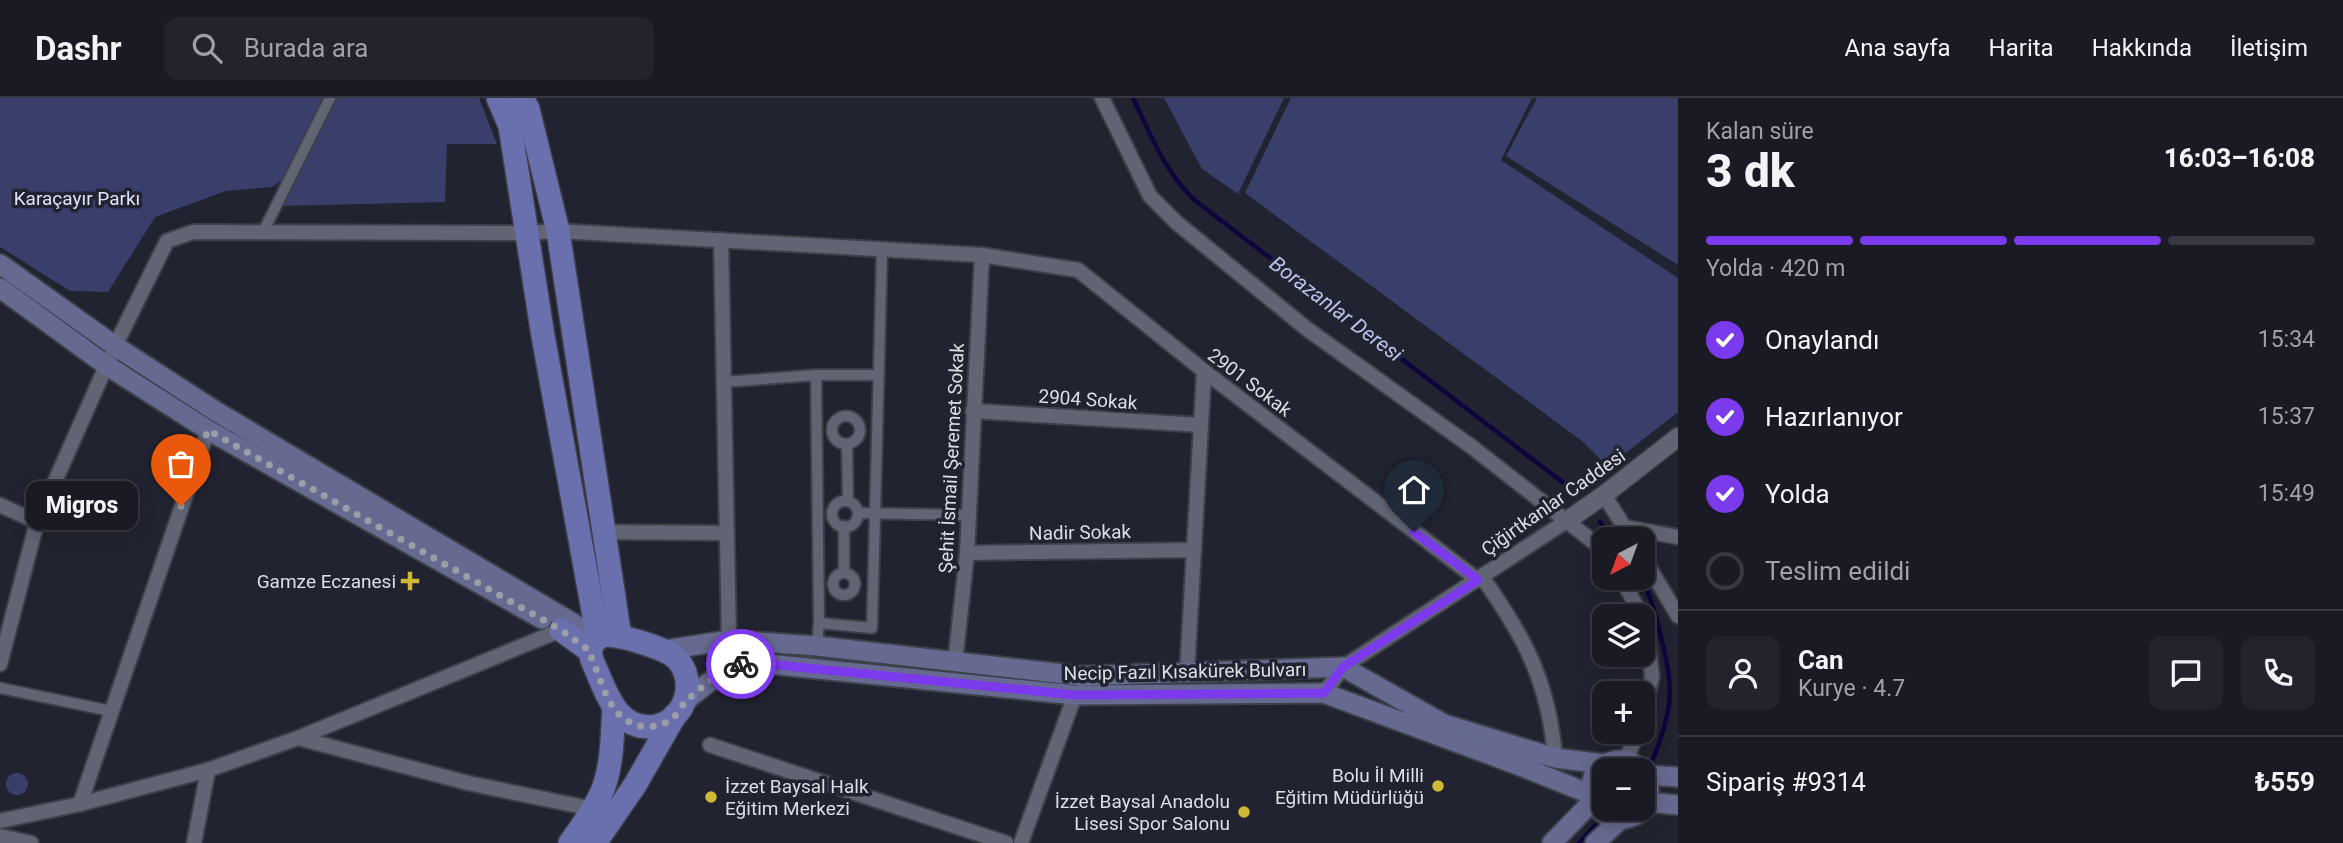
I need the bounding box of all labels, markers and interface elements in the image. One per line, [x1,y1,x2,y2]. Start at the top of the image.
search box [164,17,654,80]
text: Dashr [35,29,122,68]
icon: search [188,29,226,67]
text: Burada ara [244,33,368,63]
text: Ana sayfa [1845,34,1951,62]
text: Harita [1989,34,2054,62]
text: Hakkında [2092,34,2192,62]
text: İletişim [2230,34,2308,62]
text: Kalan süre [1706,118,1814,145]
text: 16:03–16:08 [2164,143,2315,173]
text: 3 dk [1706,144,1795,198]
park label: Karaçayır Parkı [14,187,140,210]
water label: Borazanlar Deresi [1265,251,1407,367]
text: Yolda · 420 m [1706,255,1845,282]
icon: check [1706,321,1744,359]
text: Onaylandı [1765,325,1879,355]
text: 15:34 [2258,326,2315,353]
street label: Şehit İsmail Şeremet Sokak [934,342,969,574]
street label: 2901 Sokak [1203,343,1297,422]
street label: 2904 Sokak [1038,385,1139,414]
icon: check [1706,398,1744,436]
text: Hazırlanıyor [1765,402,1903,432]
text: 15:37 [2258,403,2315,430]
pin [151,434,211,506]
street label: Çiğirtkanlar Caddesi [1477,444,1630,561]
icon: bag [162,445,200,483]
pin [1384,460,1444,532]
icon: home [1395,471,1433,509]
icon: check [1706,475,1744,513]
text: Yolda [1765,479,1830,509]
text: 15:49 [2258,480,2315,507]
callout: Migros [27,482,139,530]
text: Migros [46,492,118,519]
street label: Nadir Sokak [1029,520,1132,545]
north arrow [1592,527,1656,590]
map controls [1592,527,1655,821]
text: Teslim edildi [1765,556,1910,586]
place label: Gamze Eczanesi [257,570,396,593]
marker: Gamze Eczanesi [402,573,418,589]
button: layers [1592,604,1655,667]
courier [706,629,776,699]
button: person [1706,636,1780,710]
button: chat [2149,636,2223,710]
button: phone [2241,636,2315,710]
icon: bike [722,645,760,683]
text: Can [1798,645,1844,675]
street label: Necip Fazıl Kısakürek Bulvarı [1064,658,1306,685]
text: Kurye · 4.7 [1798,675,1905,702]
button: + [1592,681,1655,744]
button: − [1592,758,1655,821]
place label: Bolu İl Milli Eğitim Müdürlüğü [1275,764,1424,809]
text: Sipariş #9314 [1706,767,1866,797]
text: ₺559 [2255,767,2315,797]
place label: İzzet Baysal Halk Eğitim Merkezi [725,775,869,820]
marker: Bolu İl Milli Eğitim Müdürlüğü [1430,778,1446,794]
marker: İzzet Baysal Halk Eğitim Merkezi [703,789,719,805]
place label: İzzet Baysal Anadolu Lisesi Spor Salonu [1055,790,1230,835]
marker: İzzet Baysal Anadolu Lisesi Spor Salonu [1236,804,1252,820]

